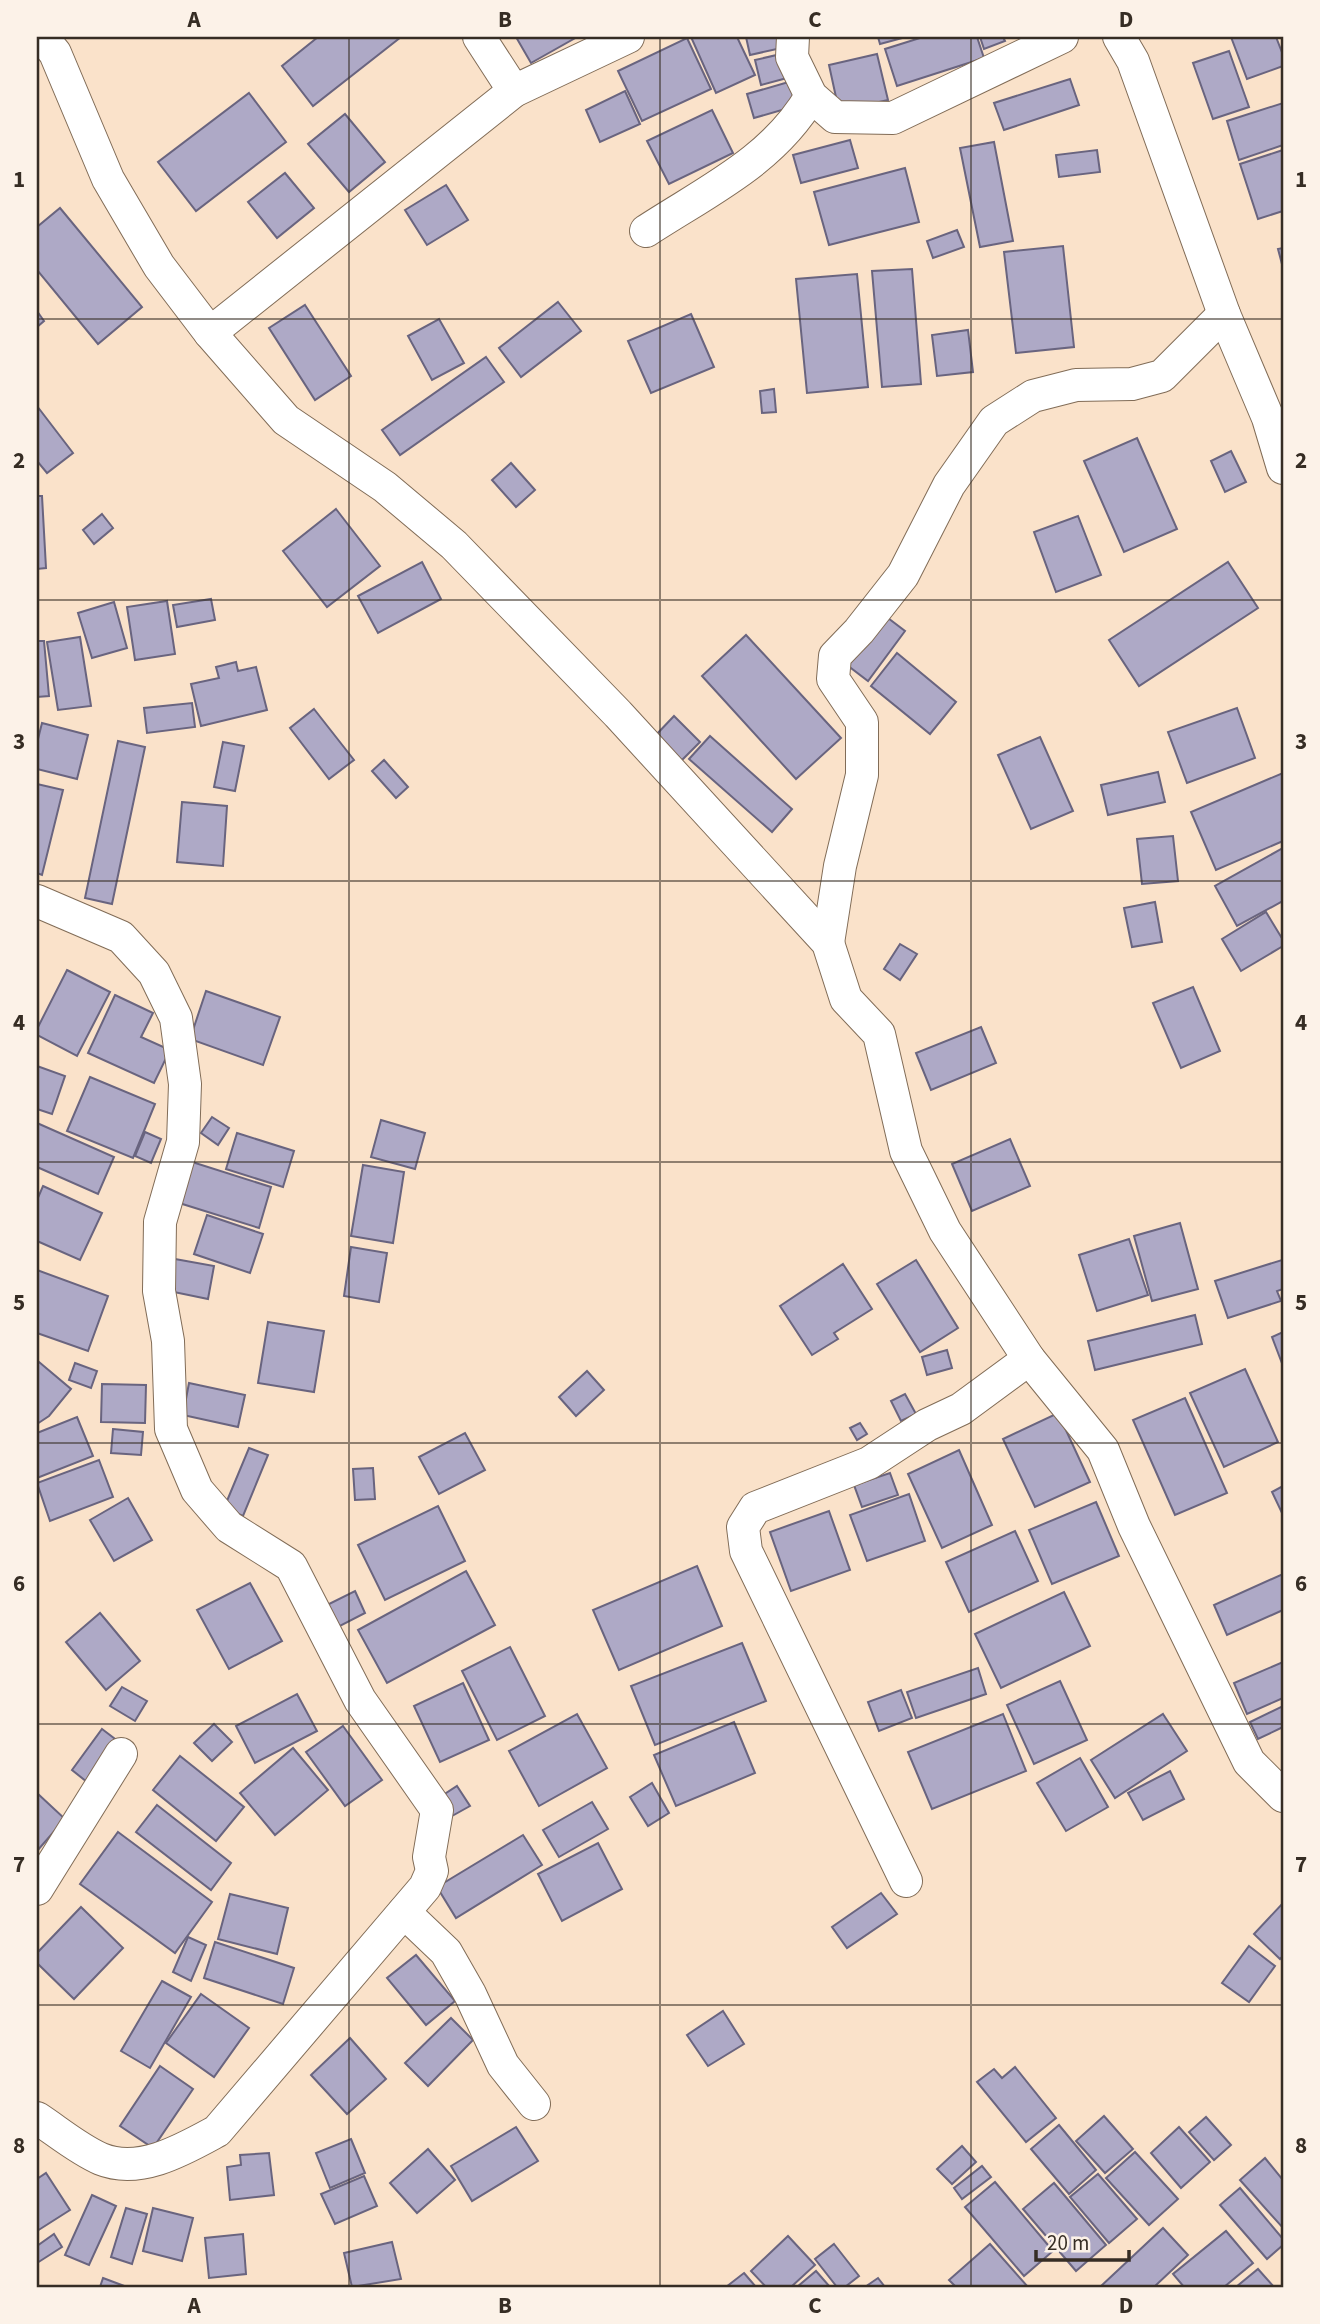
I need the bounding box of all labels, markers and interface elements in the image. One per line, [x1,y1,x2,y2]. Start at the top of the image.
text: A [186,3,201,36]
text: B [498,3,512,36]
text: C [808,3,822,36]
text: D [1119,3,1133,36]
text: 1 [13,163,25,196]
text: 1 [1295,163,1307,196]
text: 2 [13,444,25,477]
text: 2 [1295,444,1307,477]
text: 3 [13,725,25,758]
text: 3 [1295,725,1307,758]
text: 4 [13,1006,25,1039]
text: 4 [1295,1006,1307,1039]
text: 5 [13,1286,25,1319]
text: 5 [1295,1286,1307,1319]
text: 6 [13,1567,25,1600]
text: 6 [1295,1567,1307,1600]
text: 7 [13,1848,25,1881]
text: 7 [1295,1848,1307,1881]
text: 8 [13,2129,25,2162]
text: 8 [1295,2129,1307,2162]
scale bar [1036,2219,1129,2263]
text: 20 m [1047,2228,1089,2258]
text: A [186,2289,201,2322]
text: B [498,2289,512,2322]
text: C [808,2289,822,2322]
text: D [1119,2289,1133,2322]

